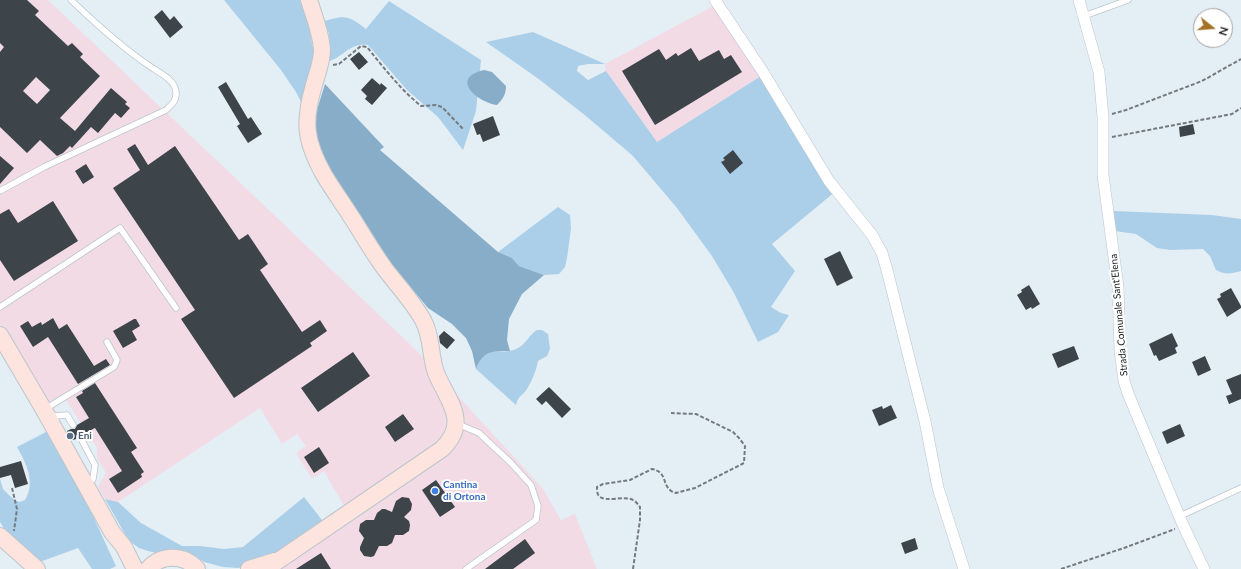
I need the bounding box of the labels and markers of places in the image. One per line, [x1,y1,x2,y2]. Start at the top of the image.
place label: Eni [78,430,92,442]
marker: Eni [65,431,75,441]
place label: Cantina di Ortona [443,479,486,502]
marker: Cantina di Ortona [430,486,440,496]

